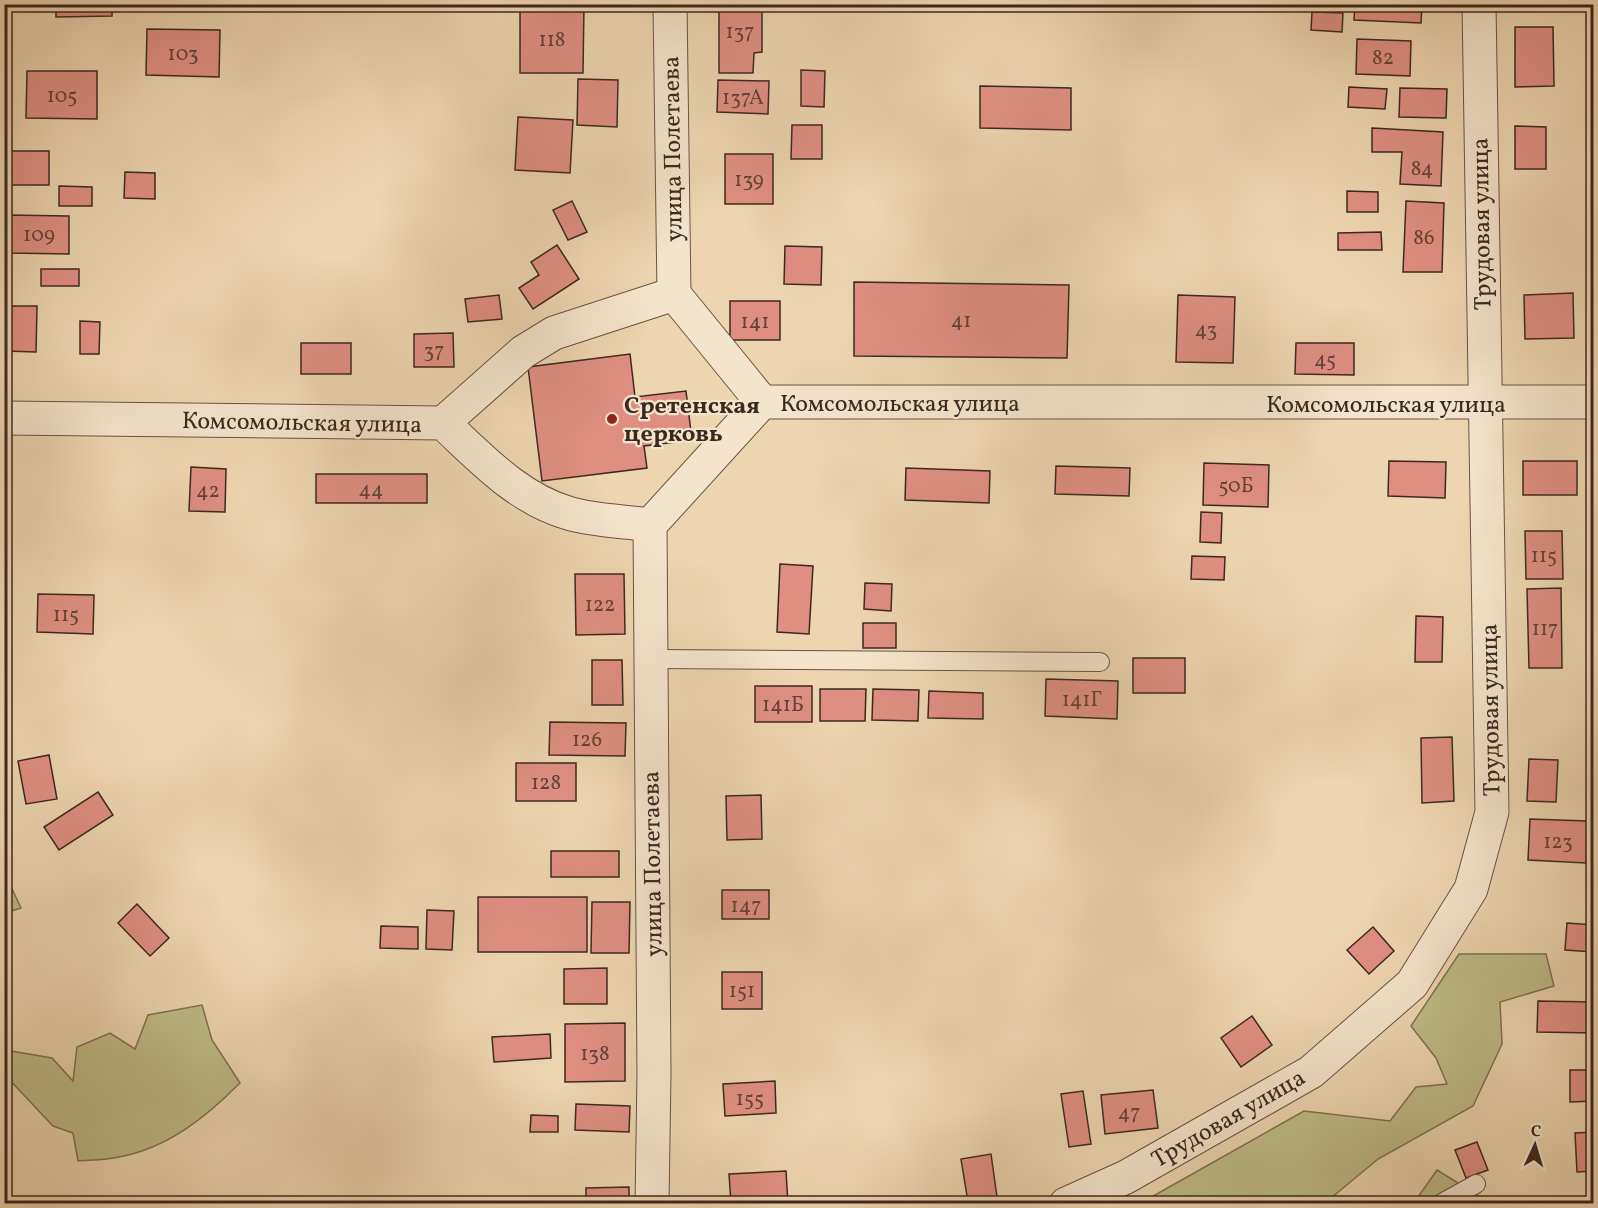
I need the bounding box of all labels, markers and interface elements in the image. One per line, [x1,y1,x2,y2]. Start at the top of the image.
house number: 137 [725,18,755,47]
house number: 118 [539,26,565,55]
house number: 103 [168,40,199,69]
house number: 82 [1372,44,1394,73]
street label: улица Полетаева [655,56,693,242]
house number: 105 [47,82,77,111]
house number: 137А [722,84,764,113]
street label: Трудовая улица [1464,137,1502,311]
house number: 84 [1411,155,1433,184]
house number: 139 [734,166,764,195]
house number: 109 [23,221,55,250]
house number: 86 [1413,224,1435,253]
house number: 41 [951,307,971,336]
house number: 141 [741,308,769,337]
house number: 43 [1195,316,1217,345]
house number: 37 [424,337,444,366]
house number: 45 [1314,346,1336,375]
street label: Комсомольская улица [780,388,1020,422]
street label: Комсомольская улица [1266,389,1506,423]
place label: Сретенская церковь [624,390,760,452]
street label: Комсомольская улица [182,405,422,443]
marker: Сретенская церковь [605,412,619,426]
house number: 50Б [1218,472,1254,501]
house number: 44 [358,476,384,505]
house number: 42 [196,477,220,506]
house number: 115 [1531,542,1557,571]
house number: 122 [585,591,615,620]
house number: 115 [53,601,79,630]
house number: 117 [1532,615,1558,644]
street label: Трудовая улица [1473,623,1511,797]
house number: 141Г [1062,686,1102,715]
house number: 141Б [762,691,804,720]
house number: 126 [572,726,602,755]
house number: 128 [531,769,561,798]
street label: улица Полетаева [635,771,673,957]
house number: 123 [1543,828,1573,857]
house number: 147 [731,892,761,921]
house number: 151 [729,977,755,1006]
house number: 138 [580,1040,610,1069]
street label: Трудовая улица [1146,1062,1312,1178]
house number: 155 [736,1085,764,1114]
house number: 47 [1118,1099,1140,1128]
north arrow [1505,1115,1565,1175]
text: С [1530,1121,1542,1143]

